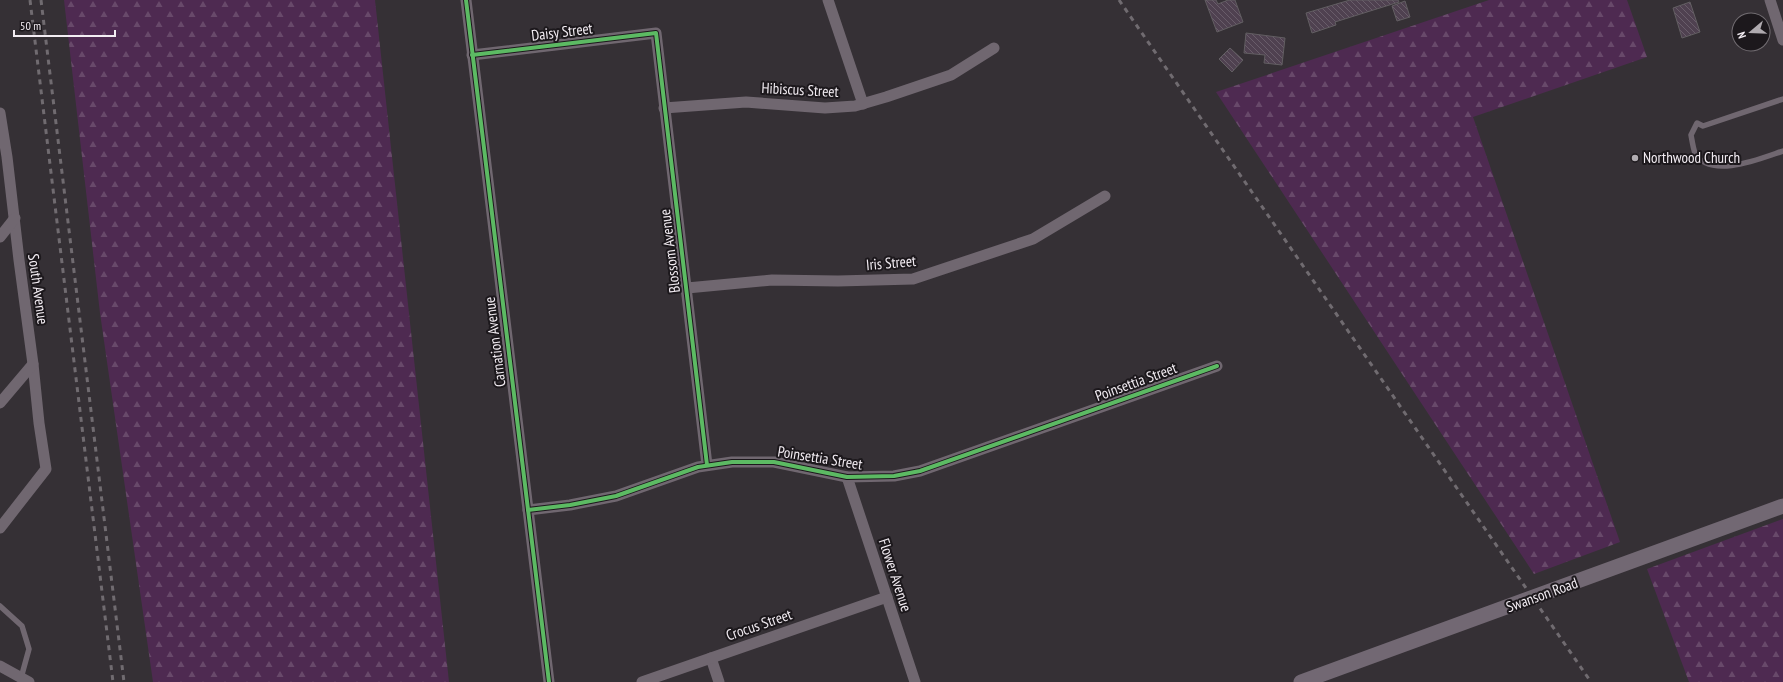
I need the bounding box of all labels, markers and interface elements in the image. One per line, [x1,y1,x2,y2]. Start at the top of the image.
scale bar [14,12,115,38]
north arrow [1731,12,1771,52]
text: 50 m [20,18,41,33]
street label: Daisy Street [530,18,594,45]
text: N [1734,30,1749,40]
street label: Hibiscus Street [761,78,839,101]
place label: Northwood Church [1643,148,1740,167]
marker: Northwood Church [1630,153,1640,163]
street label: Blossom Avenue [655,208,684,294]
street label: Iris Street [865,251,917,274]
street label: South Avenue [24,253,53,325]
street label: Carnation Avenue [480,296,509,388]
street label: Poinsettia Street [1092,358,1179,405]
street label: Poinsettia Street [776,441,864,474]
street label: Flower Avenue [875,536,916,614]
street label: Swanson Road [1503,573,1580,616]
street label: Crocus Street [723,604,794,645]

